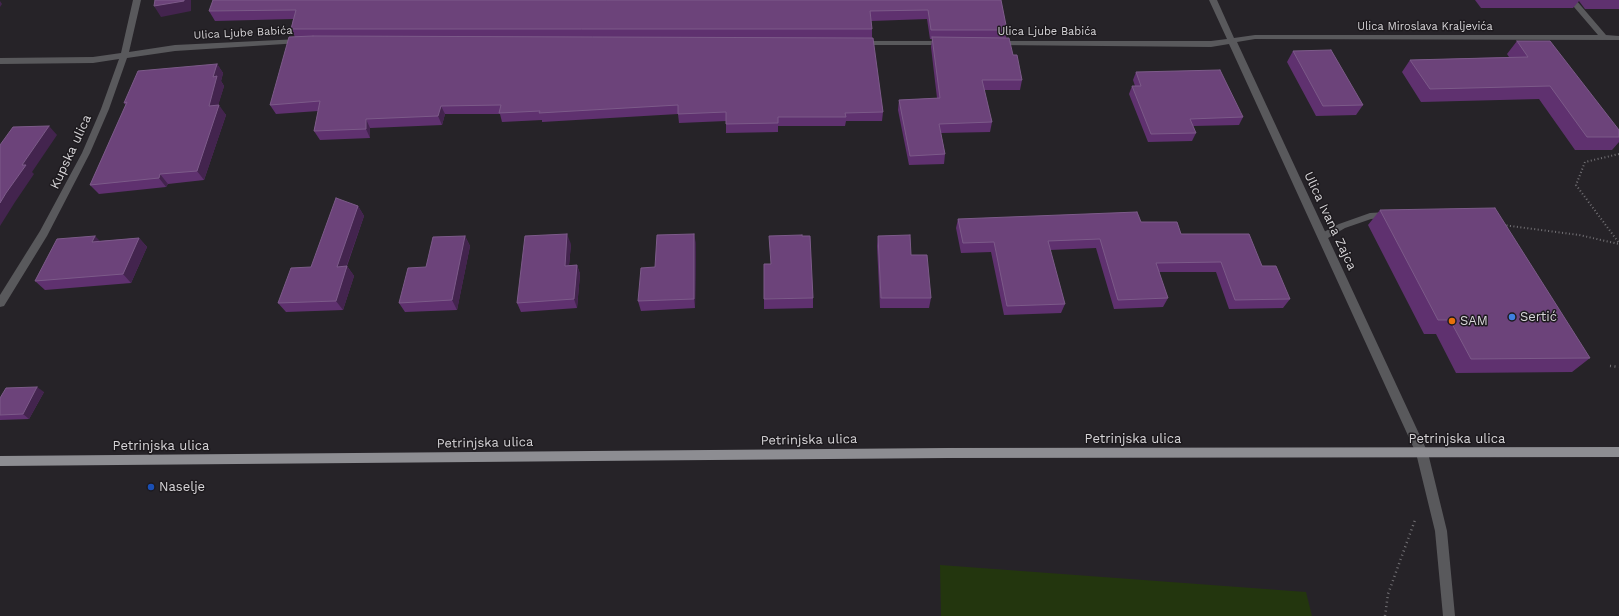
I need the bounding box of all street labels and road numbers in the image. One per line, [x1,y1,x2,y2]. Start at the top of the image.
street label: Ulica Miroslava Kraljevića [1357,20,1493,34]
street label: Ulica Ljube Babića [193,24,293,42]
street label: Ulica Ljube Babića [997,25,1097,39]
street label: Kupska ulica [47,112,95,192]
street label: Ulica Ivana Zajca [1300,169,1360,273]
street label: Petrinjska ulica [760,431,858,449]
street label: Petrinjska ulica [1085,431,1181,447]
street label: Petrinjska ulica [1409,431,1505,447]
street label: Petrinjska ulica [436,434,534,452]
street label: Petrinjska ulica [113,438,209,454]

